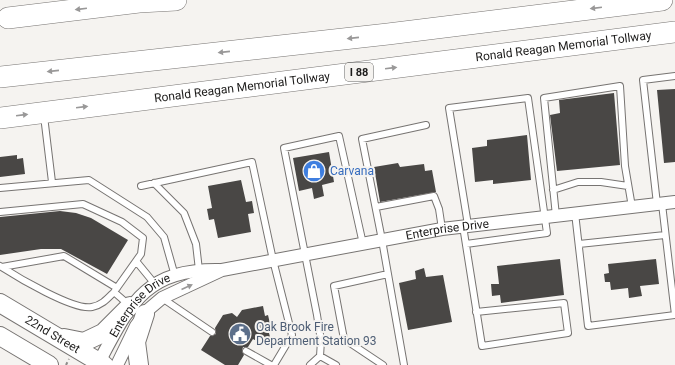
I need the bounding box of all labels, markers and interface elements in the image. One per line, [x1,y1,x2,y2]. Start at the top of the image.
one-way arrow [590,5,602,11]
one-way arrow [75,6,87,12]
street label: Ronald Reagan Memorial Tollway [475,28,653,64]
one-way arrow [347,35,359,41]
one-way arrow [218,49,230,56]
road number: I 88 [345,63,373,81]
one-way arrow [385,65,397,71]
one-way arrow [47,68,59,75]
street label: Ronald Reagan Memorial Tollway [153,69,331,105]
one-way arrow [76,104,88,110]
one-way arrow [16,112,28,118]
shop icon: Carvana [301,158,327,184]
place label: Carvana [330,164,374,178]
street label: Enterprise Drive [404,217,490,243]
street label: Enterprise Drive [107,271,172,340]
one-way arrow [181,284,192,290]
street label: 22nd Street [22,312,83,356]
place label: Oak Brook Fire Department Station 93 [256,320,377,348]
public building icon: Oak Brook Fire Department Station 93 [227,321,253,347]

